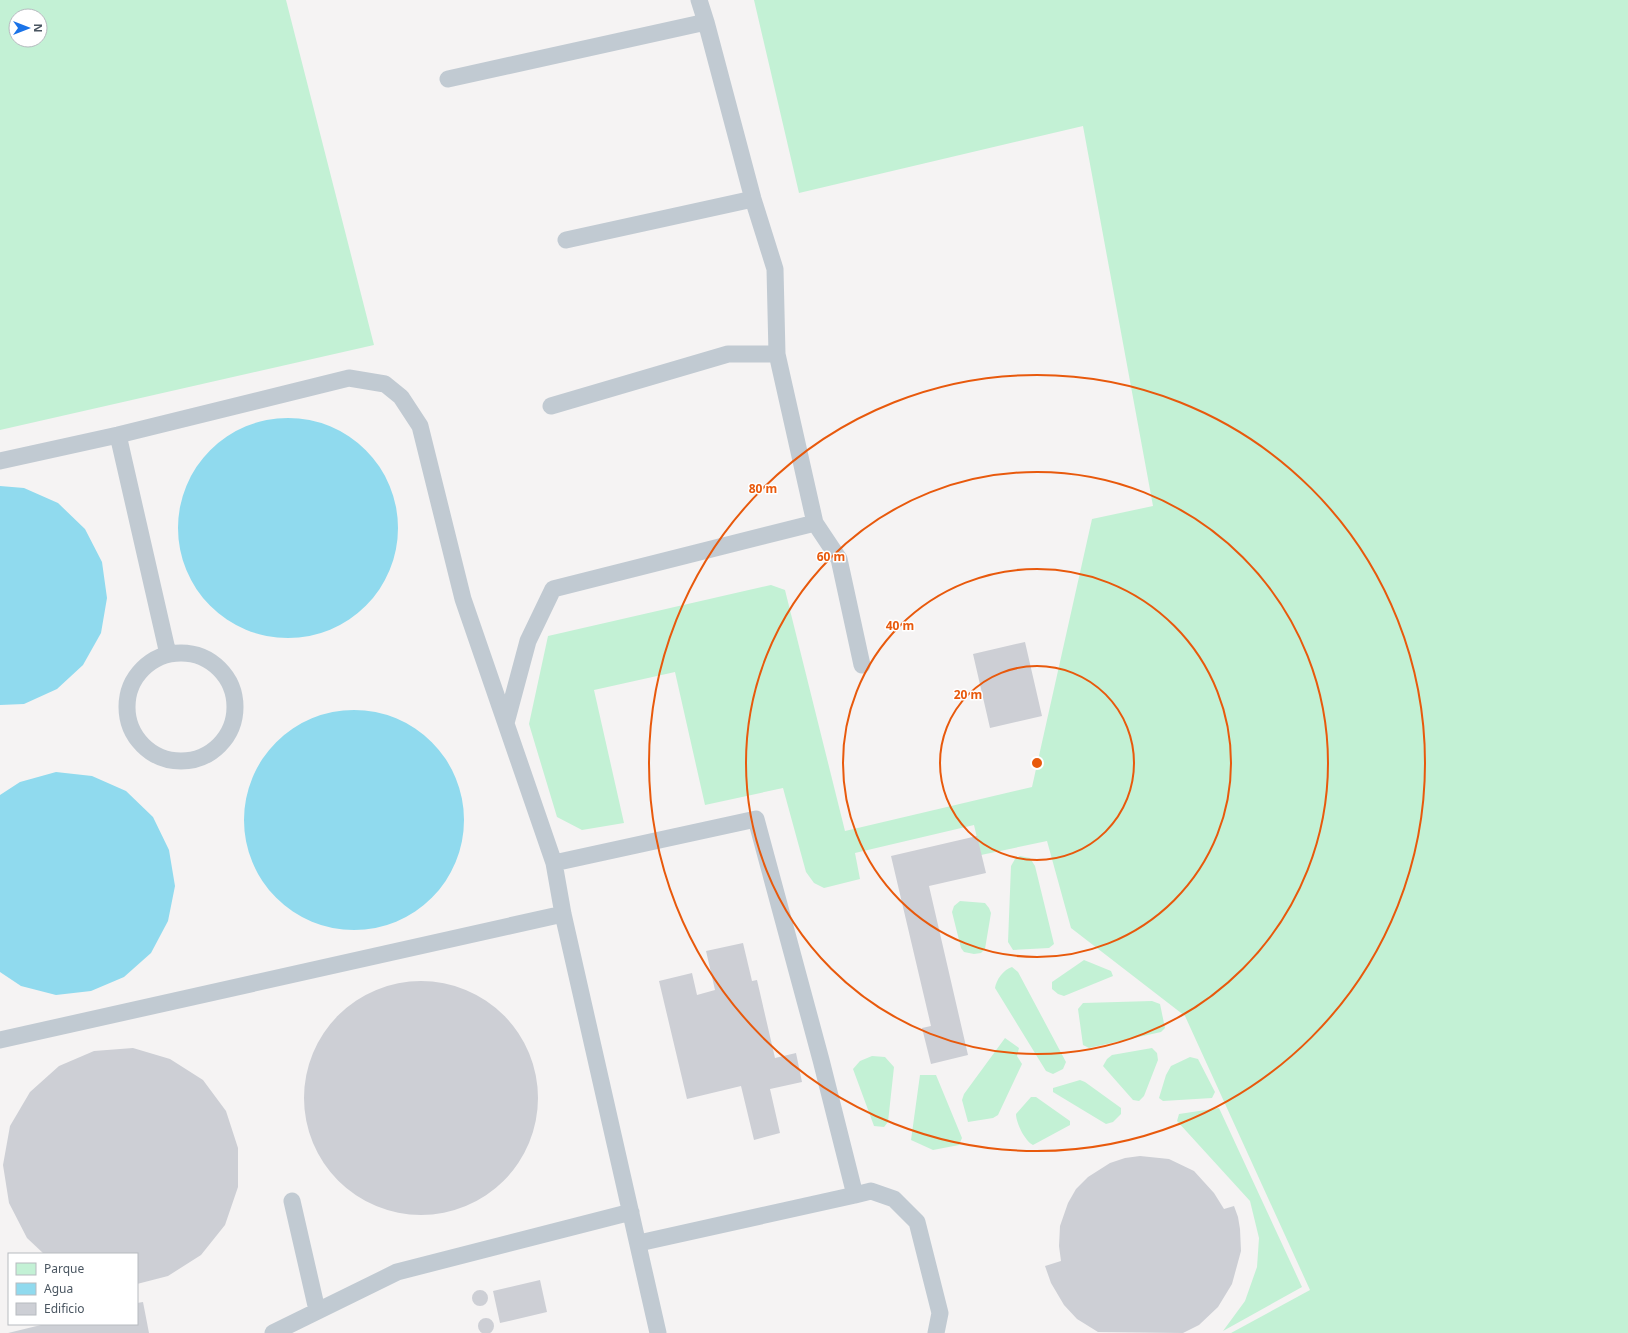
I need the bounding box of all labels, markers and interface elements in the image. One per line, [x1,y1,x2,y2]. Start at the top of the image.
north arrow [8,8,48,48]
text: N [31,24,46,32]
text: 80 m [749,480,777,497]
text: 60 m [817,548,845,565]
text: 40 m [886,617,914,634]
text: 20 m [954,686,982,703]
centre of rings [1030,756,1044,770]
legend [8,1253,138,1325]
text: Parque [44,1260,85,1277]
text: Agua [44,1280,73,1297]
text: Edificio [44,1300,85,1317]

